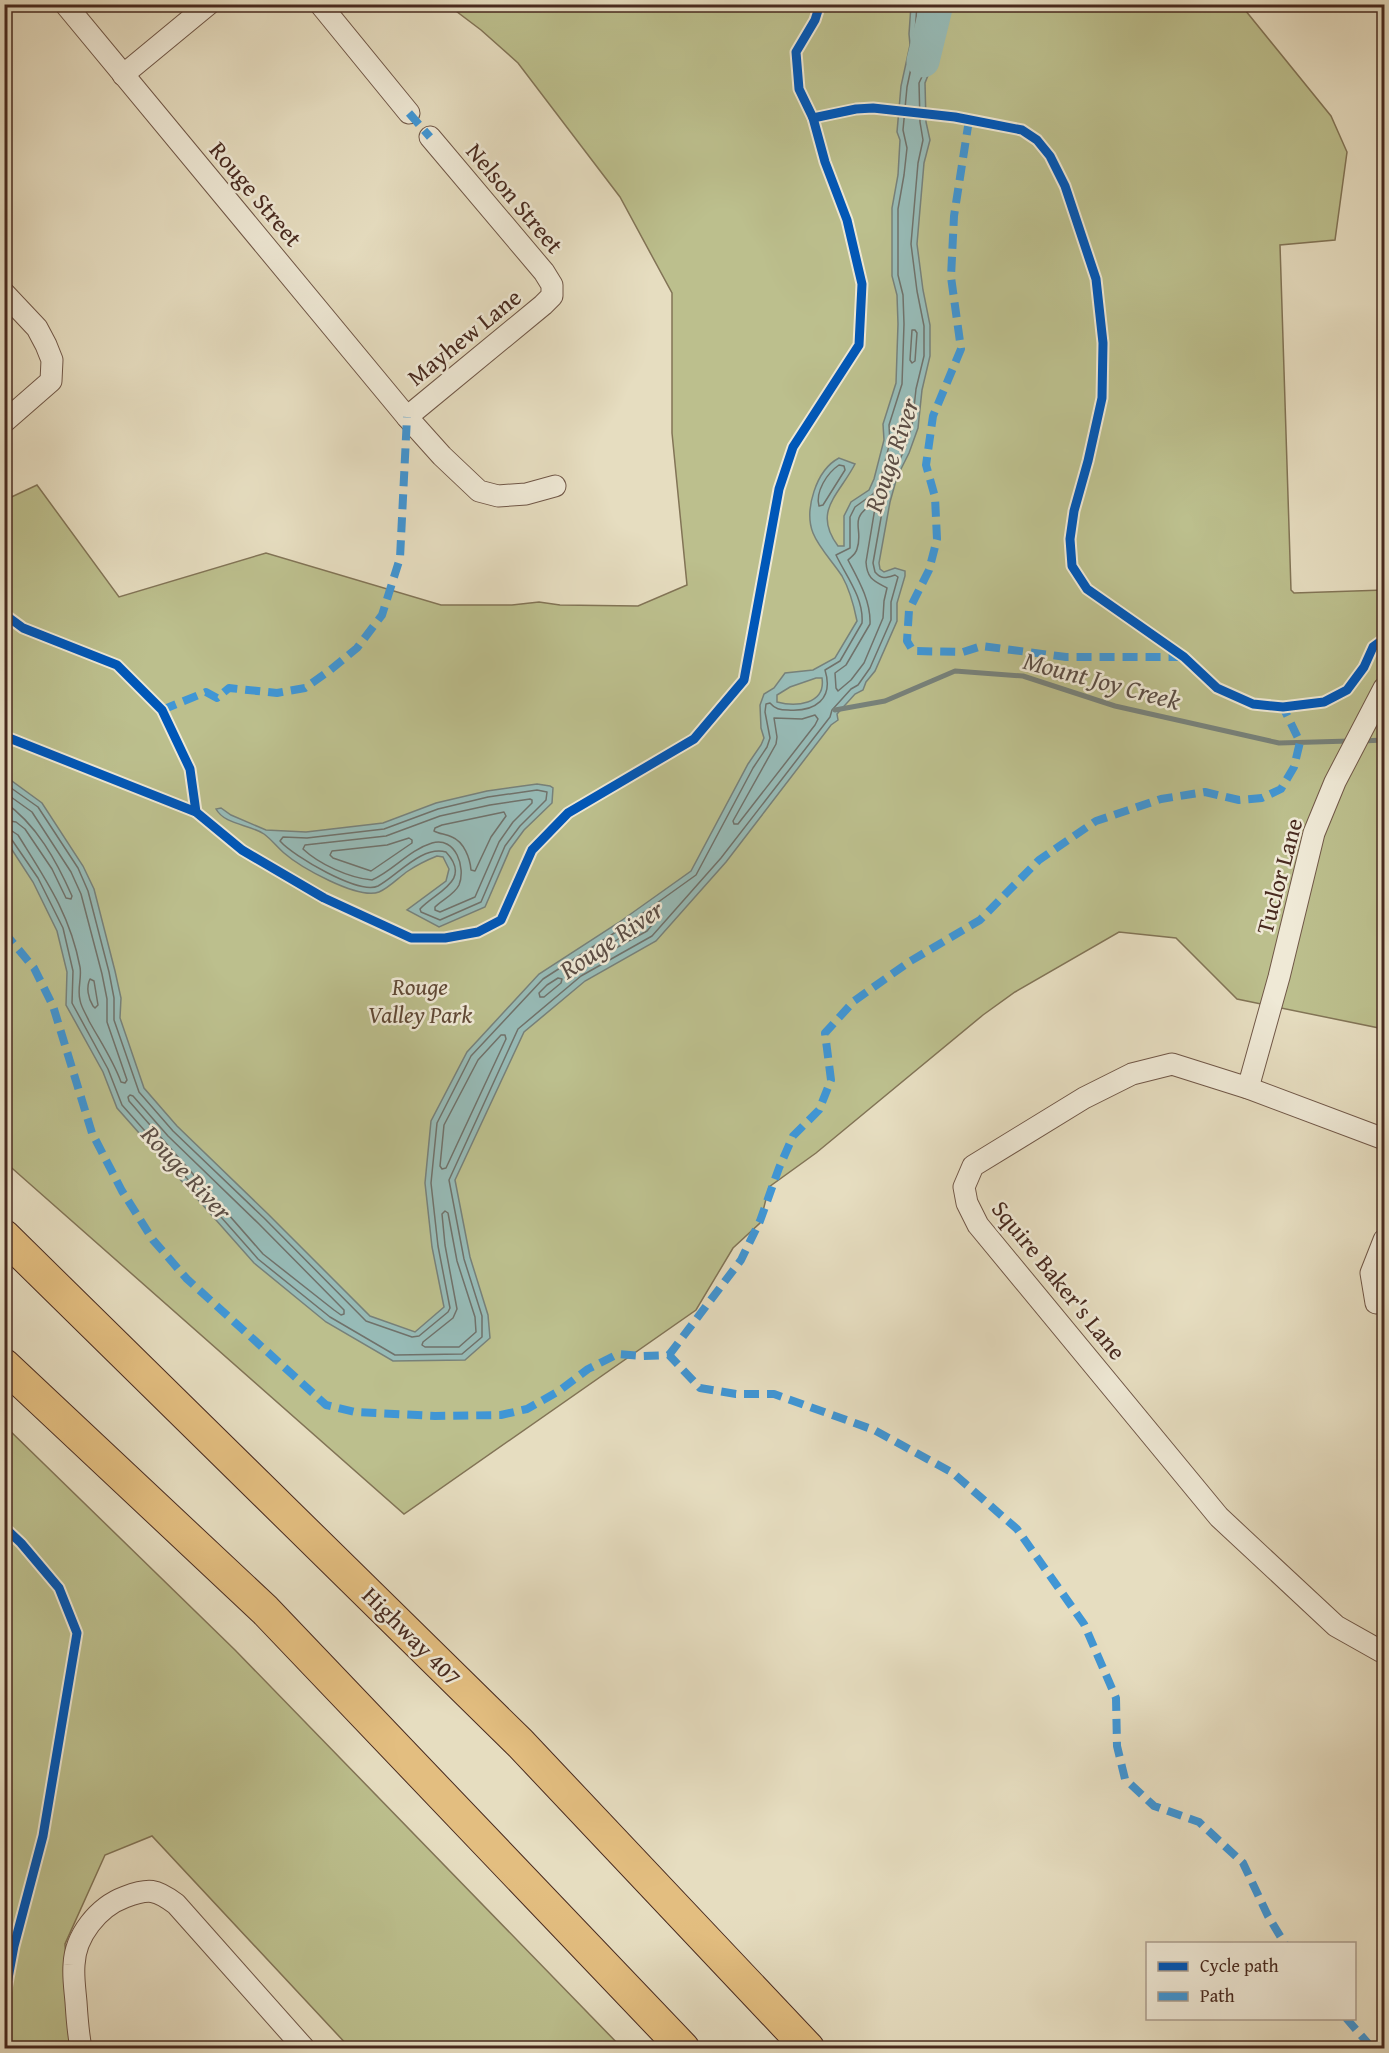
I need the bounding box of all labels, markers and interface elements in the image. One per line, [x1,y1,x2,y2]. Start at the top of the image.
street label: Rouge Street [201,134,311,255]
street label: Nelson Street [458,135,572,261]
street label: Mayhew Lane [399,280,529,394]
water label: Rouge River [853,391,929,518]
water label: Mount Joy Creek [1019,640,1185,720]
street label: Tuclor Lane [1247,814,1311,938]
water label: Rouge River [550,889,672,989]
park label: Rouge Valley Park [368,969,472,1032]
water label: Rouge River [132,1115,242,1230]
street label: Squire Baker's Lane [983,1193,1135,1367]
street label: Highway 407 [354,1578,470,1694]
legend [1146,1942,1356,2020]
text: Cycle path [1200,1952,1279,1979]
text: Path [1200,1982,1235,2009]

